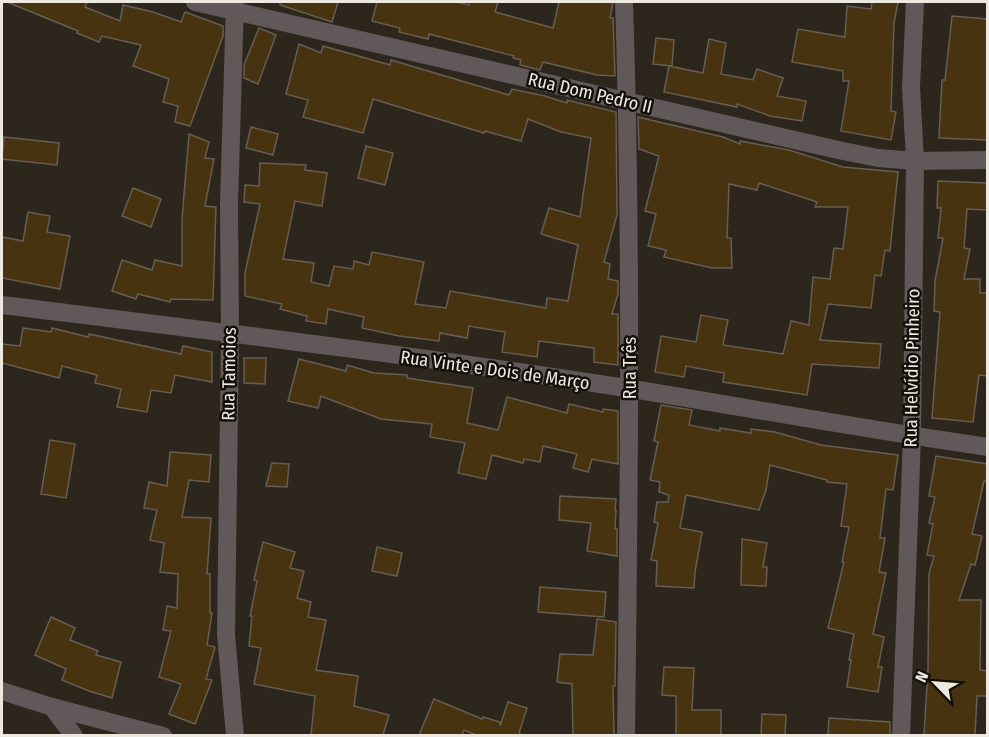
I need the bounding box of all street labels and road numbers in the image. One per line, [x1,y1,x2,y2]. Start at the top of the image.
street label: Rua Dom Pedro II [526,68,654,118]
street label: Rua Helvídio Pinheiro [900,288,924,448]
street label: Rua Tamoios [217,327,241,421]
street label: Rua Três [619,336,641,399]
street label: Rua Vinte e Dois de Março [399,346,591,394]

